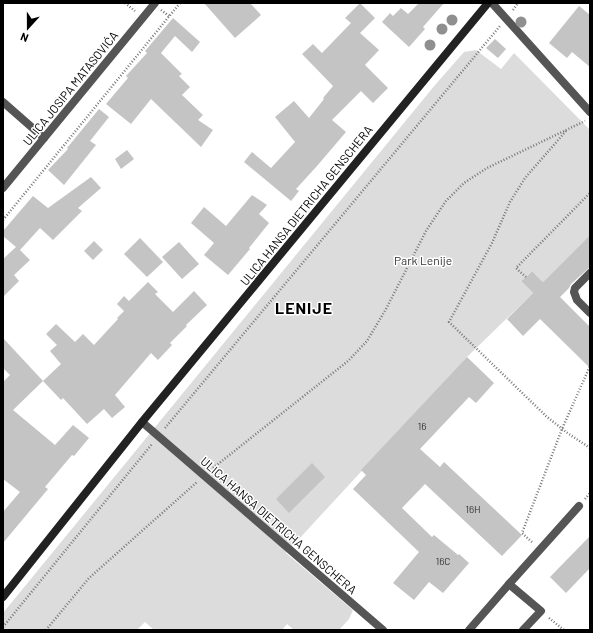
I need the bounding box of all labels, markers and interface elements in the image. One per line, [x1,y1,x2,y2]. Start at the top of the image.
north arrow [8,8,48,48]
street label: ULICA JOSIPA MATASOVIĆA [20,28,120,148]
text: N [18,30,30,45]
street label: ULICA HANSA DIETRICHA GENSCHERA [237,122,375,288]
park label: Park Lenije [394,253,452,267]
district label: LENIJE [275,298,333,317]
house number: 16 [418,420,426,432]
street label: ULICA HANSA DIETRICHA GENSCHERA [198,454,360,596]
house number: 16H [465,503,481,515]
house number: 16C [436,555,450,567]

